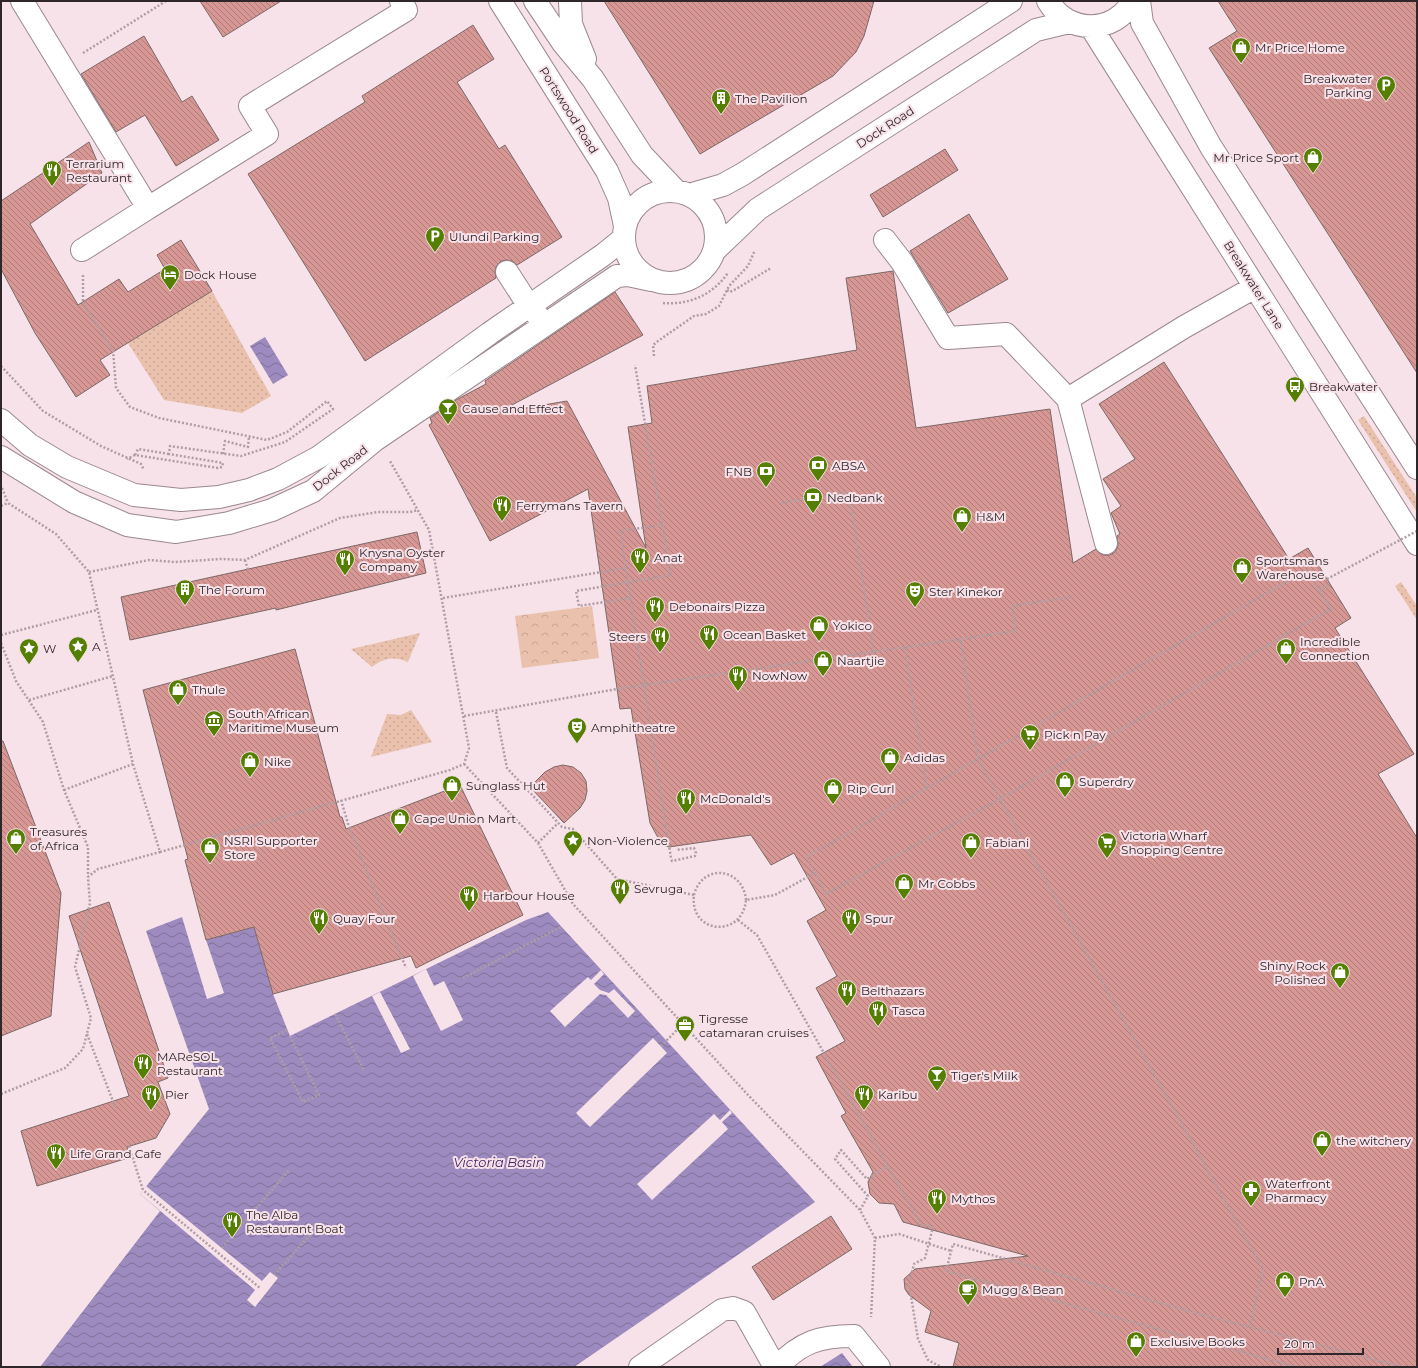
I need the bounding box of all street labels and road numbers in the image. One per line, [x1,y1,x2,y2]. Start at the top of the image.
street label: Portswood Road [536,64,602,156]
street label: Dock Road [853,103,917,151]
street label: Breakwater Lane [1221,238,1287,332]
street label: Dock Road [309,442,371,494]

